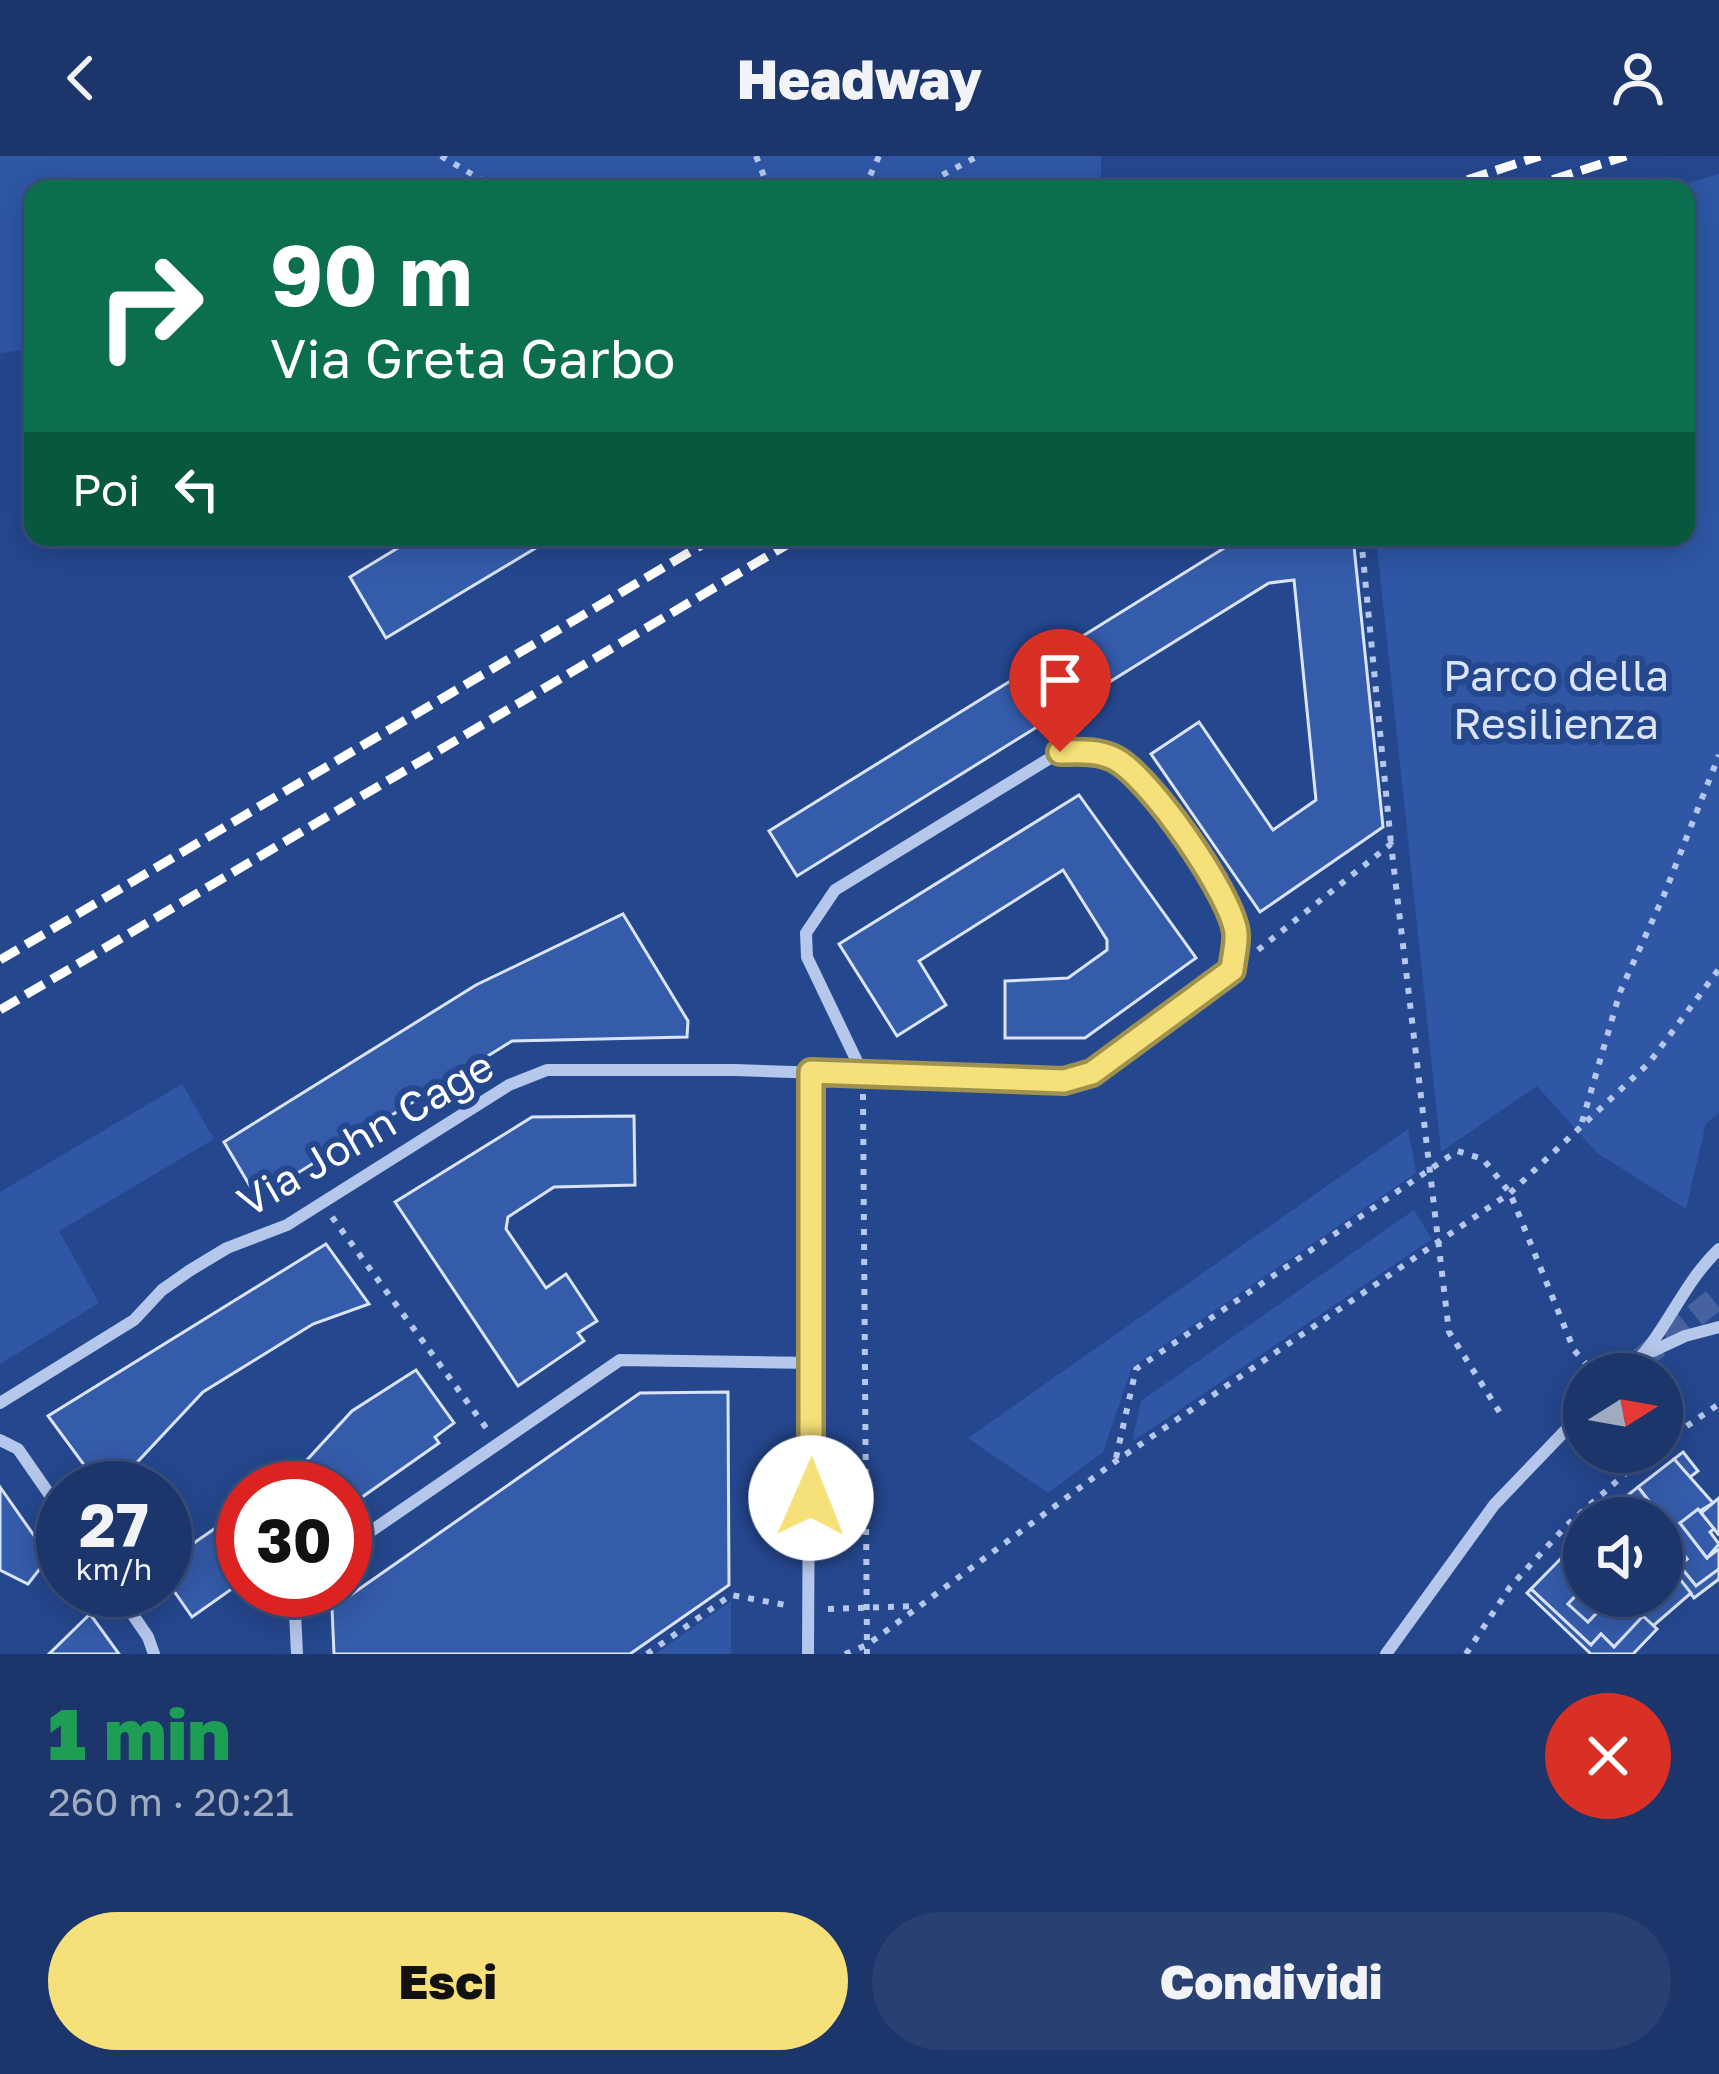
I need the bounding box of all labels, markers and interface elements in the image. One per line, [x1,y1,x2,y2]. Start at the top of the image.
icon: back [48,45,114,111]
icon: person [1605,45,1671,111]
text: Headway [737,46,982,111]
text: 90 m [270,224,472,324]
icon: right [72,228,228,384]
text: Via Greta Garbo [270,325,675,390]
icon: left [164,456,230,522]
text: Poi [72,462,140,516]
pin [1009,629,1111,752]
icon: arrive [1027,647,1093,713]
park label: Parco della Resilienza [1443,650,1669,748]
street label: Via John Cage [228,1040,502,1226]
north arrow [1563,1353,1683,1473]
map controls [1563,1353,1683,1617]
position arrow [748,1435,874,1561]
speed limit sign: 30 [216,1461,372,1617]
text: 27 [79,1488,149,1560]
button: sound [1563,1497,1683,1617]
text: km/h [76,1551,152,1587]
text: 1 min [48,1689,231,1776]
button: close [1545,1693,1671,1819]
text: 260 m · 20:21 [48,1778,294,1825]
button: Esci [48,1912,848,2050]
button: Condividi [872,1912,1671,2050]

